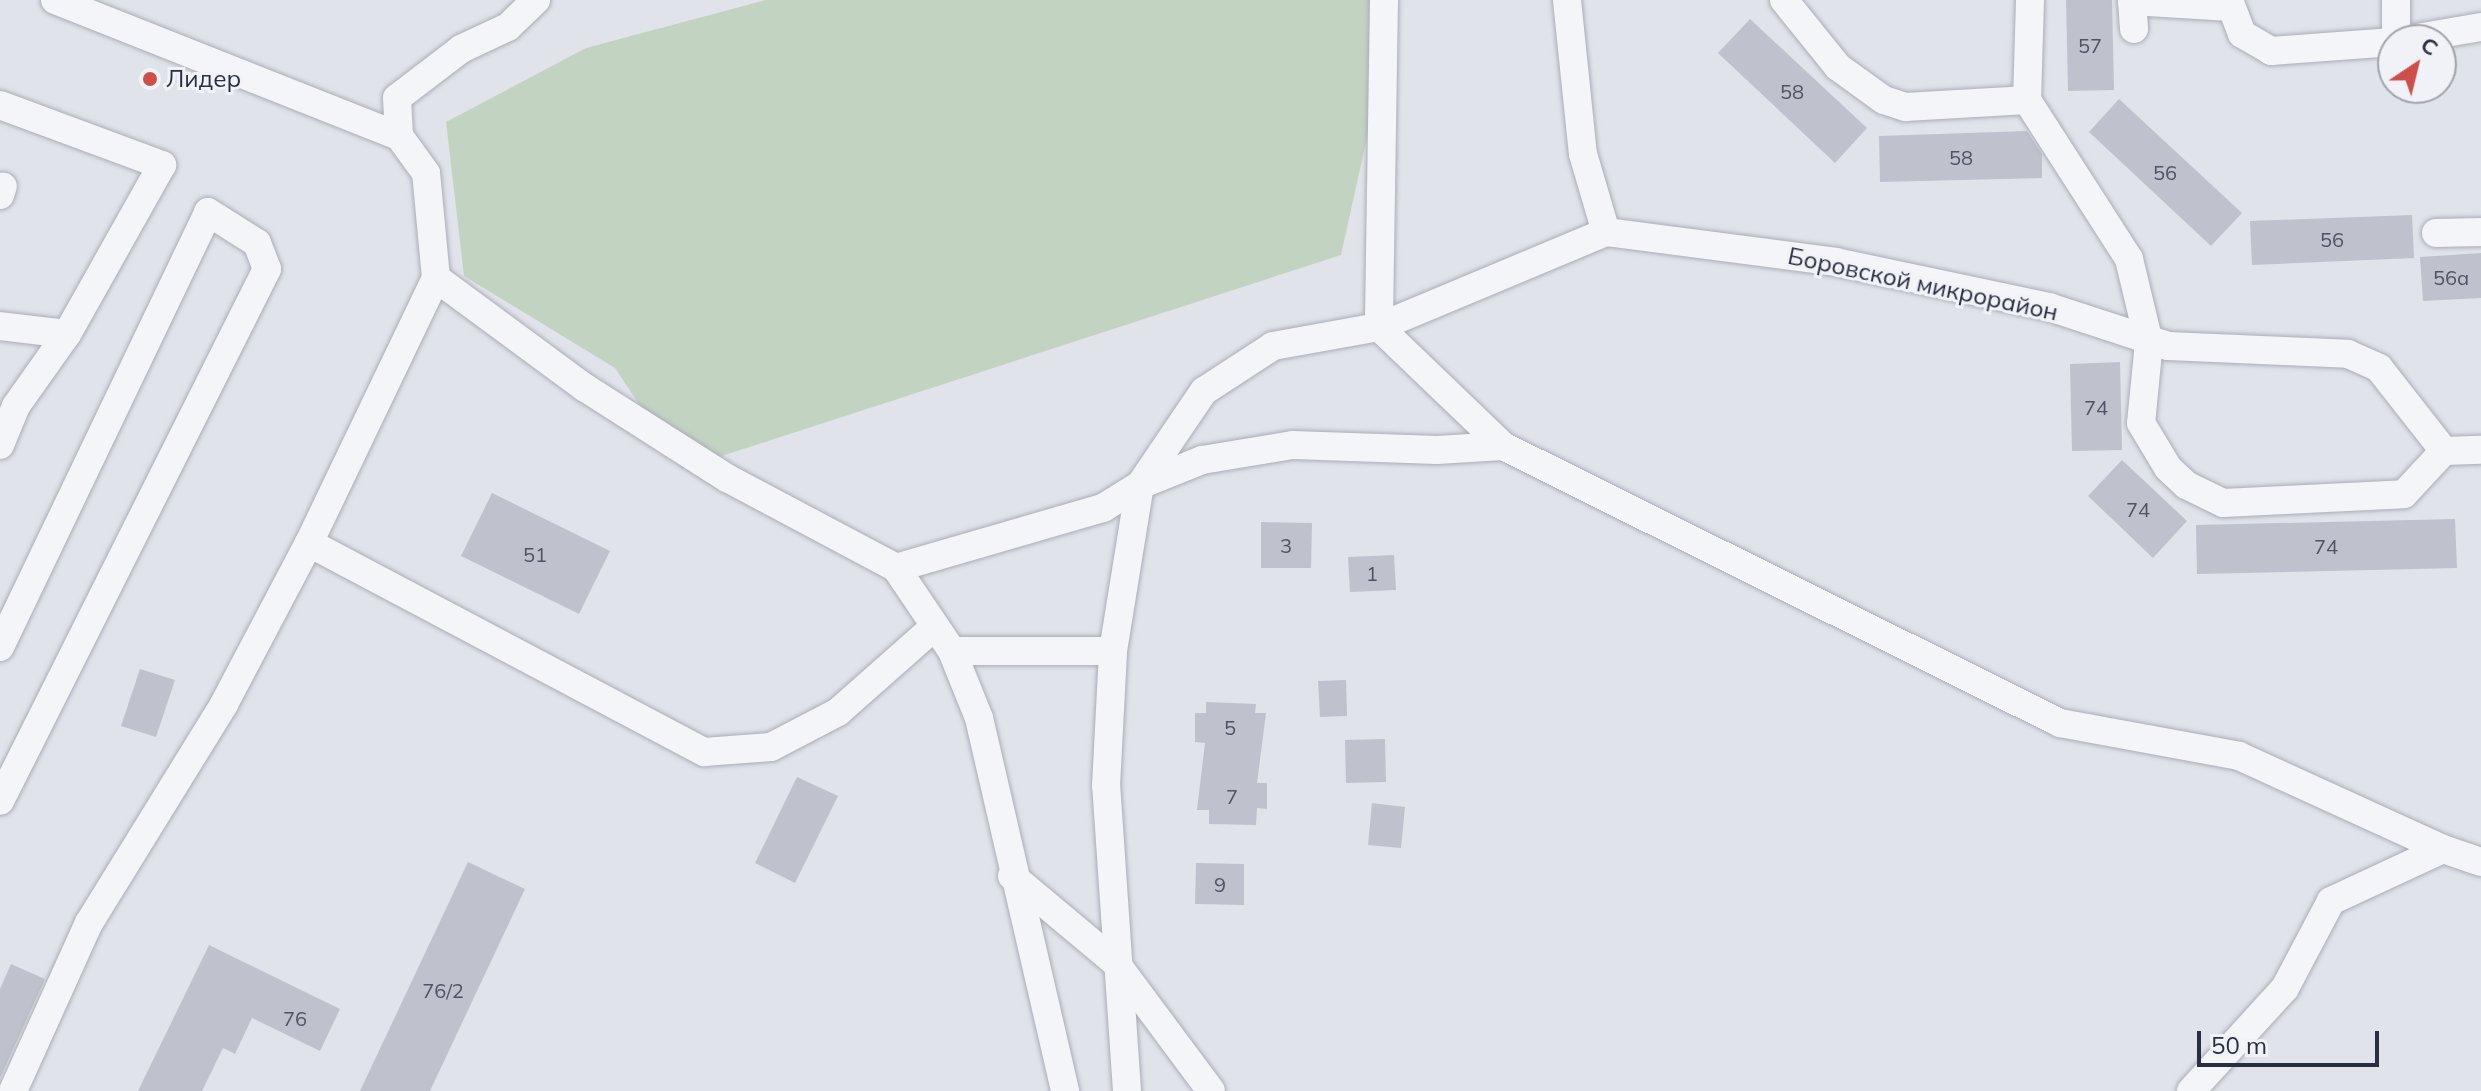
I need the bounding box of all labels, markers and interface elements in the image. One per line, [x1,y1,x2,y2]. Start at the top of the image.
north arrow [2377,24,2457,104]
text: С [2415,30,2444,62]
house number: 57 [2078,33,2102,57]
place label: Лидер [166,65,241,93]
marker: Лидер [141,70,159,88]
house number: 58 [1780,79,1804,103]
house number: 58 [1949,145,1973,169]
house number: 56 [2153,160,2177,184]
house number: 56 [2320,227,2344,251]
street label: Боровской микрорайон [1785,241,2061,327]
house number: 56а [2433,265,2469,289]
house number: 74 [2084,395,2108,419]
house number: 74 [2126,497,2150,521]
house number: 3 [1280,533,1292,557]
house number: 74 [2314,534,2338,558]
house number: 51 [523,542,547,566]
house number: 1 [1366,561,1378,585]
house number: 5 [1224,715,1236,739]
house number: 7 [1226,784,1238,808]
house number: 9 [1214,872,1226,896]
house number: 76/2 [422,978,464,1002]
house number: 76 [283,1006,307,1030]
scale bar [2201,1015,2383,1065]
text: 50 m [2211,1030,2267,1060]

